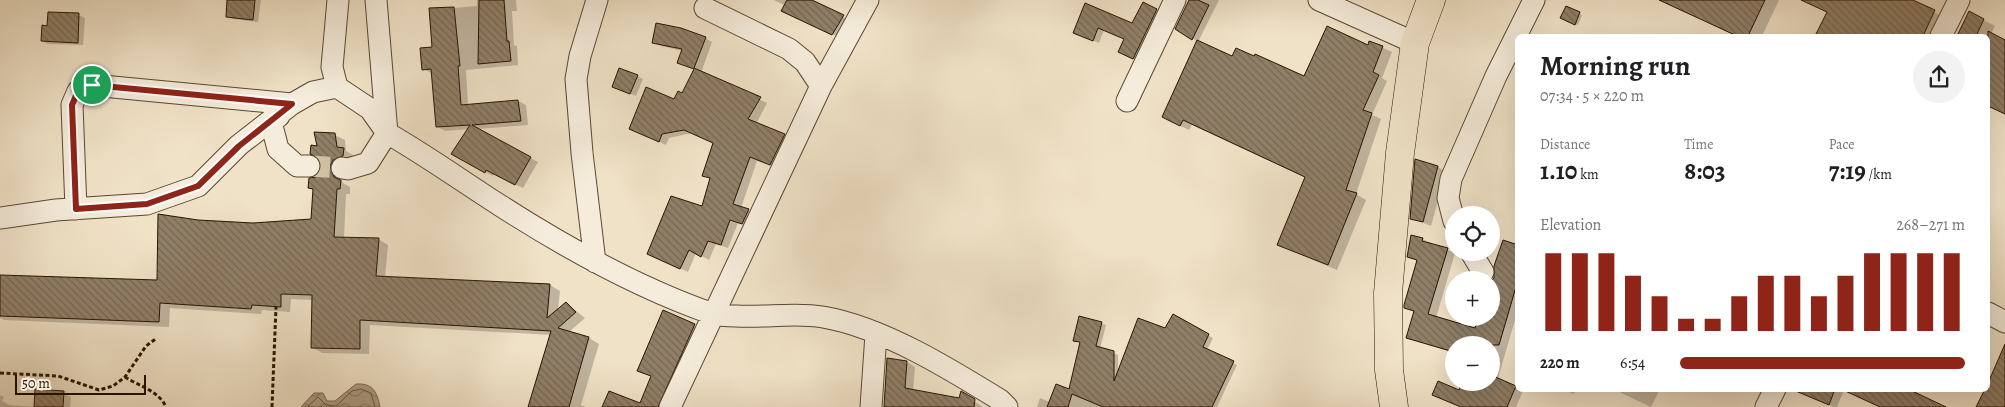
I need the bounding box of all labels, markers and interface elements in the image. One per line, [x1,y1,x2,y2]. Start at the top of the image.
text: Morning run [1540,47,1690,85]
button: share [1913,51,1965,103]
pin [71,64,113,106]
icon: arrive [78,71,106,99]
text: 07:34 · 5 × 220 m [1540,85,1644,107]
text: Distance [1540,135,1590,154]
text: Time [1684,135,1713,154]
text: Pace [1829,135,1855,154]
text: 1.10 [1540,154,1577,188]
text: 8:03 [1684,154,1726,188]
text: 7:19 [1829,154,1866,188]
text: km [1577,165,1599,184]
text: /km [1866,165,1892,184]
map controls [1445,206,1500,391]
button: locate [1445,206,1500,261]
text: Elevation [1540,214,1601,236]
text: 268–271 m [1896,214,1965,236]
button: + [1445,271,1500,326]
button: − [1445,336,1500,391]
text: 220 m [1540,352,1580,374]
text: 6:54 [1620,352,1645,374]
scale bar [15,372,146,395]
text: 50 m [22,374,50,393]

